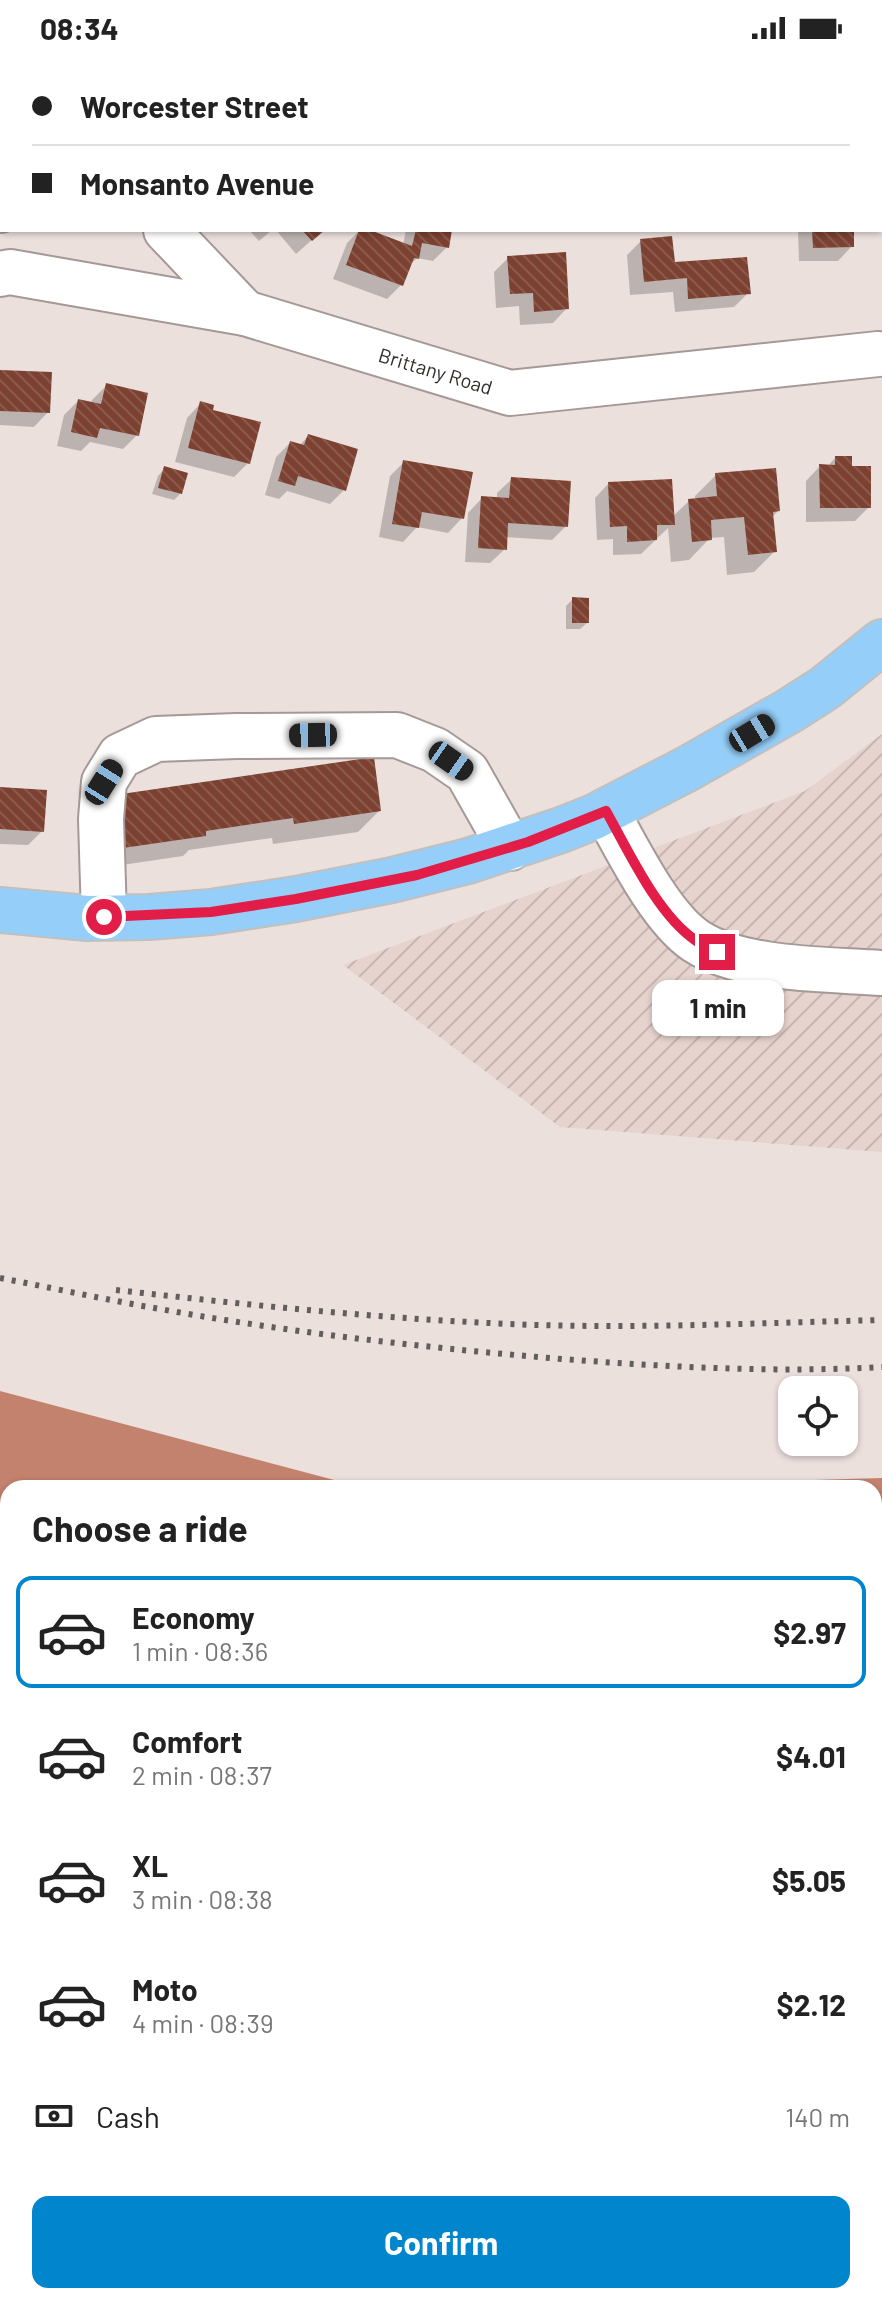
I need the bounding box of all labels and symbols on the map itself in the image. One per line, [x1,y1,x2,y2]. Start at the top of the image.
street label: Brittany Road [376,342,496,399]
car [725,710,779,756]
car [289,723,337,747]
car [424,737,478,785]
car [81,755,127,809]
route start [86,899,122,935]
route end [699,934,735,970]
callout: 1 min [651,980,783,1036]

